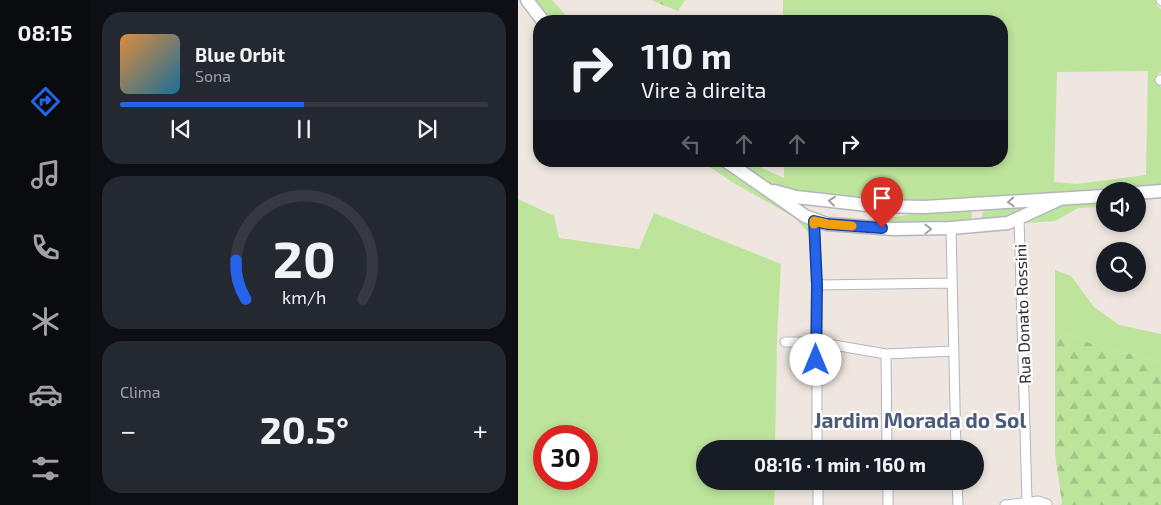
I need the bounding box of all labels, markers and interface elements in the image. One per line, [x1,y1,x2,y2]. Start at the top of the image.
text: 08:15 [18,19,72,45]
text: 110 m [641,34,732,76]
icon: right [558,35,623,100]
text: Blue Orbit [195,43,285,66]
text: Sona [195,66,231,85]
text: Vire à direita [641,76,766,102]
icon: directions [28,84,63,119]
icon: previous [167,115,195,143]
icon: pause [290,115,318,143]
icon: next [413,115,441,143]
icon: left [677,130,705,158]
icon: ahead [730,130,758,158]
icon: ahead [783,130,811,158]
icon: right [836,130,864,158]
icon: music [28,157,63,192]
pin [861,177,903,228]
map controls [1096,182,1146,292]
button: sound [1096,182,1146,232]
icon: arrive [868,184,896,212]
one-way arrow [827,196,835,207]
one-way arrow [1007,196,1015,207]
one-way arrow [924,223,932,234]
text: 20 [272,226,336,288]
icon: phone [28,230,63,265]
button: search [1096,242,1146,292]
street label: Rua Donato Rossini [1010,244,1034,384]
text: km/h [282,286,326,308]
icon: climate [28,304,63,339]
position arrow [789,333,841,385]
icon: car [28,377,63,412]
text: Clima [120,382,161,401]
text: 20.5° [260,406,349,452]
district label: Jardim Morada do Sol [814,407,1026,432]
text: − [120,413,136,447]
text: + [473,413,488,447]
speed limit sign: 30 [533,425,598,490]
icon: filters [28,451,63,486]
text: 08:16 · 1 min · 160 m [754,453,926,476]

